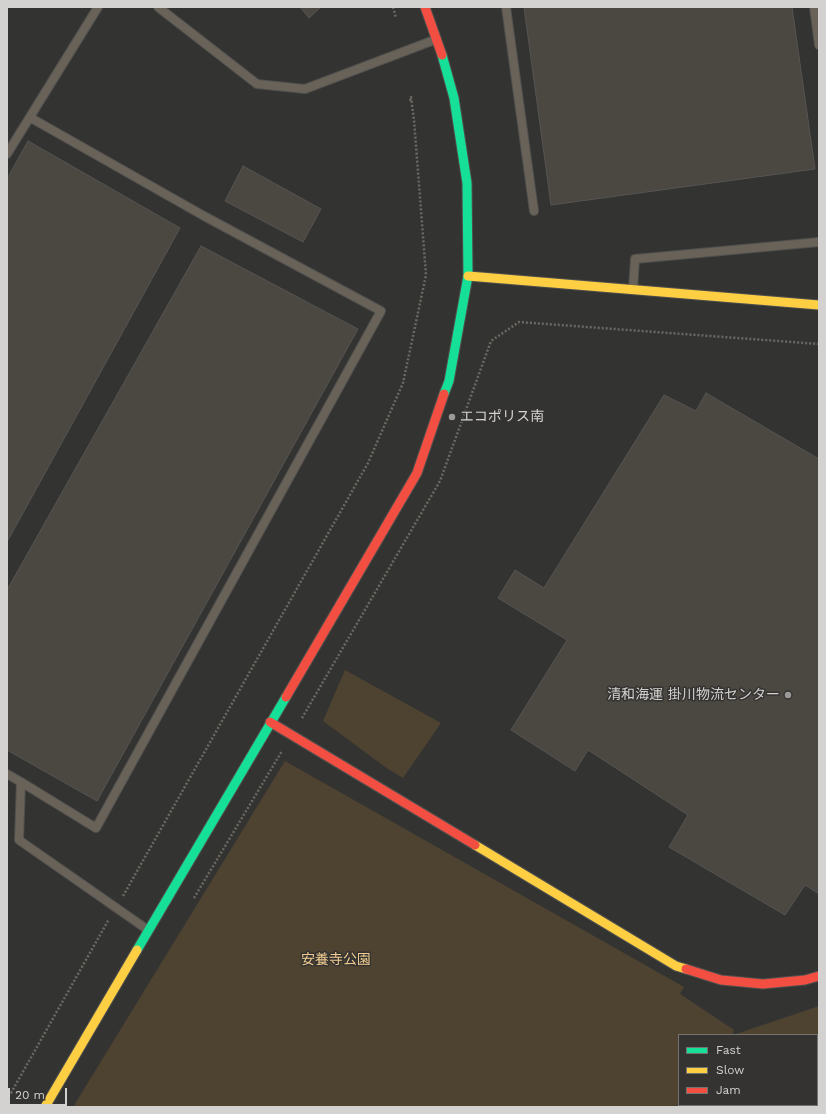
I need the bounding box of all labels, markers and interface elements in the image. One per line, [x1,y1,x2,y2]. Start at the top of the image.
place label: エコポリス南 [460,409,544,425]
marker: エコポリス南 [447,412,457,422]
place label: 清和海運 掛川物流センター [607,687,780,703]
marker: 清和海運 掛川物流センター [783,690,793,700]
park label: 安養寺公園 [301,952,371,968]
legend [678,1034,818,1106]
text: Fast [716,1043,741,1057]
text: Slow [716,1063,744,1077]
scale bar [10,1080,69,1106]
text: Jam [716,1083,741,1097]
text: 20 m [15,1088,45,1102]

